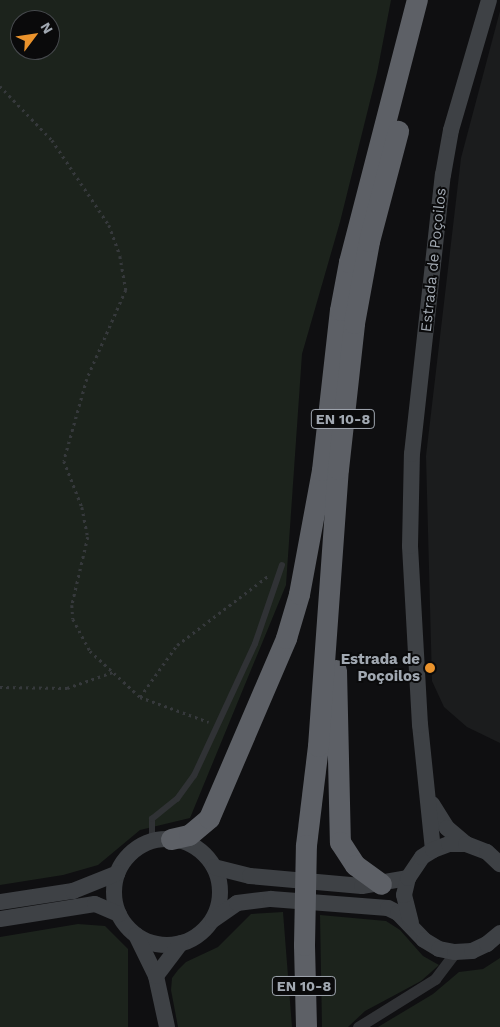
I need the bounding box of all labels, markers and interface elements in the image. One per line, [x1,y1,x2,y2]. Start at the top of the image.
north arrow [10,10,60,60]
text: N [37,19,57,36]
street label: Estrada de Poçoilos [417,187,451,333]
road number: EN 10-8 [310,408,376,430]
place label: Estrada de Poçoilos [341,650,420,685]
marker: Estrada de Poçoilos [424,662,436,674]
road number: EN 10-8 [272,974,336,998]

